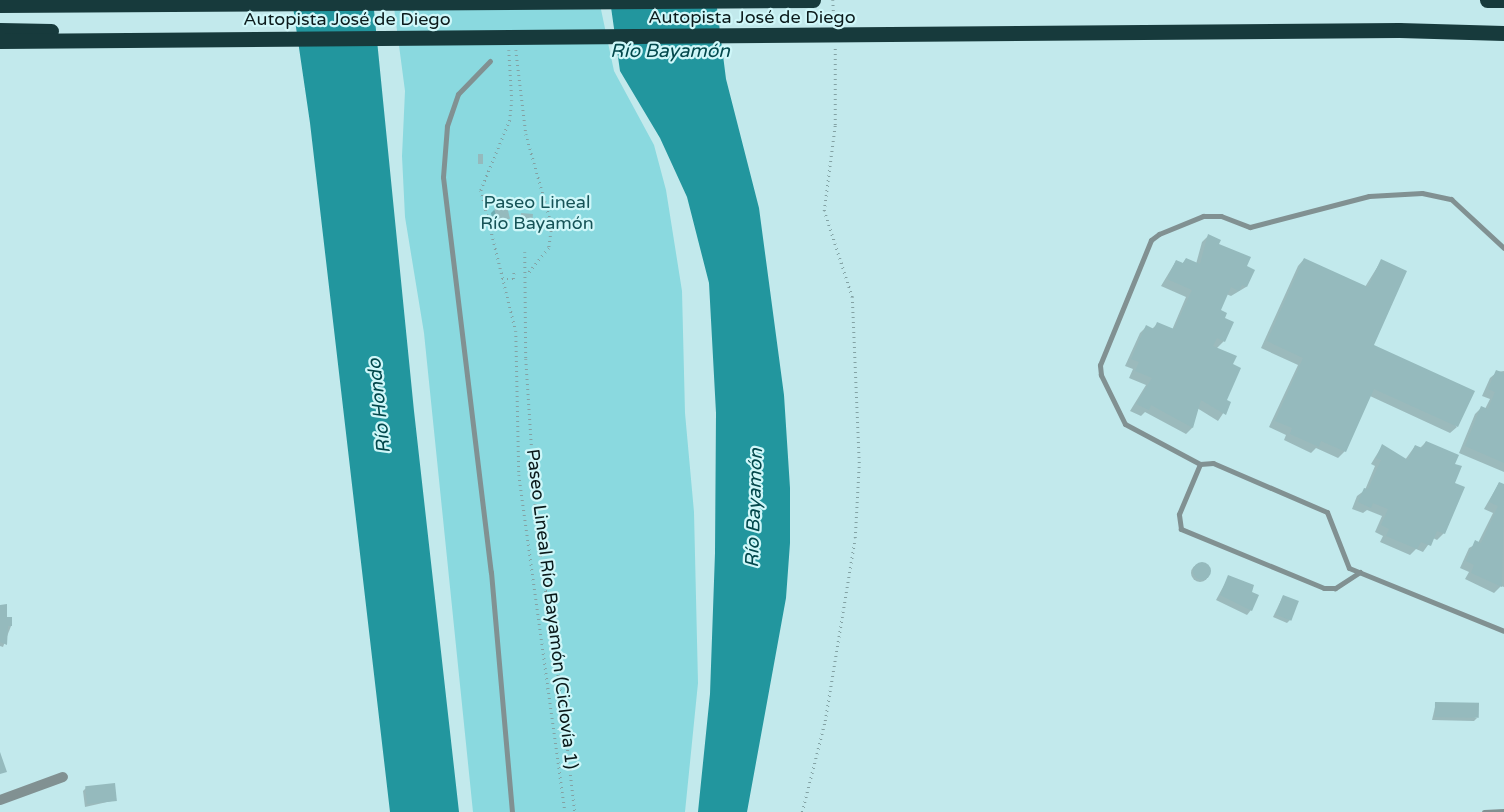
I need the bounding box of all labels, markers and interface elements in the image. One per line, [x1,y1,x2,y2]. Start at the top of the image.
street label: Autopista José de Diego [648,6,856,28]
street label: Autopista José de Diego [243,8,451,30]
water label: Río Bayamón [610,41,730,63]
park label: Paseo Lineal Río Bayamón [480,192,594,234]
water label: Río Hondo [364,357,396,455]
street label: Paseo Lineal Río Bayamón (Ciclovía 1) [522,448,582,770]
water label: Río Bayamón [742,448,768,568]

